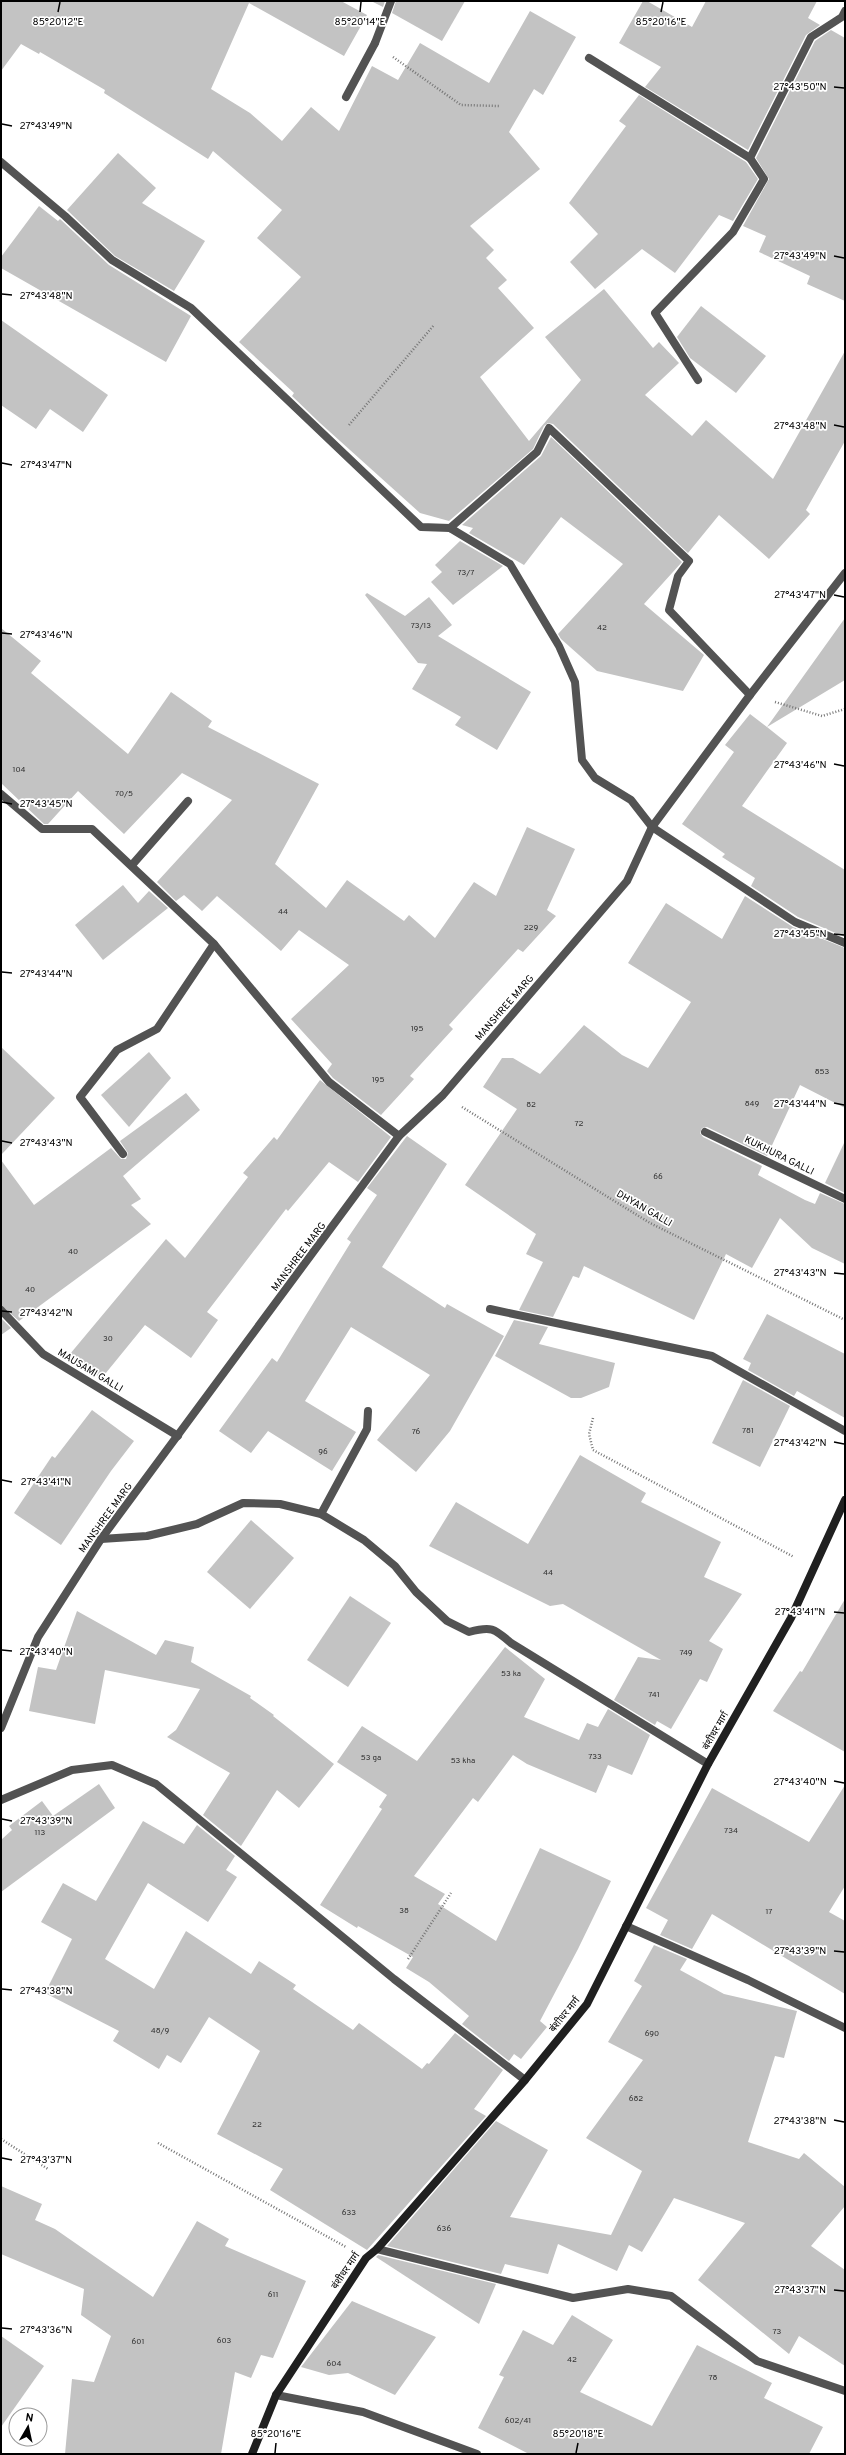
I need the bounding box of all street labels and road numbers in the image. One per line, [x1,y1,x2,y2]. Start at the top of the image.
street label: MANSHREE MARG [473,972,537,1044]
street label: KUKHURA GALLI [742,1133,816,1179]
street label: DHYAN GALLI [614,1188,674,1230]
street label: MANSHREE MARG [269,1220,329,1294]
street label: MAUSAMI GALLI [55,1346,125,1396]
street label: MANSHREE MARG [76,1480,136,1555]
street label: बंशीधर मार्ग [700,1709,733,1752]
street label: बंशीधर मार्ग [547,1994,584,2035]
street label: बंशीधर मार्ग [329,2249,364,2292]

